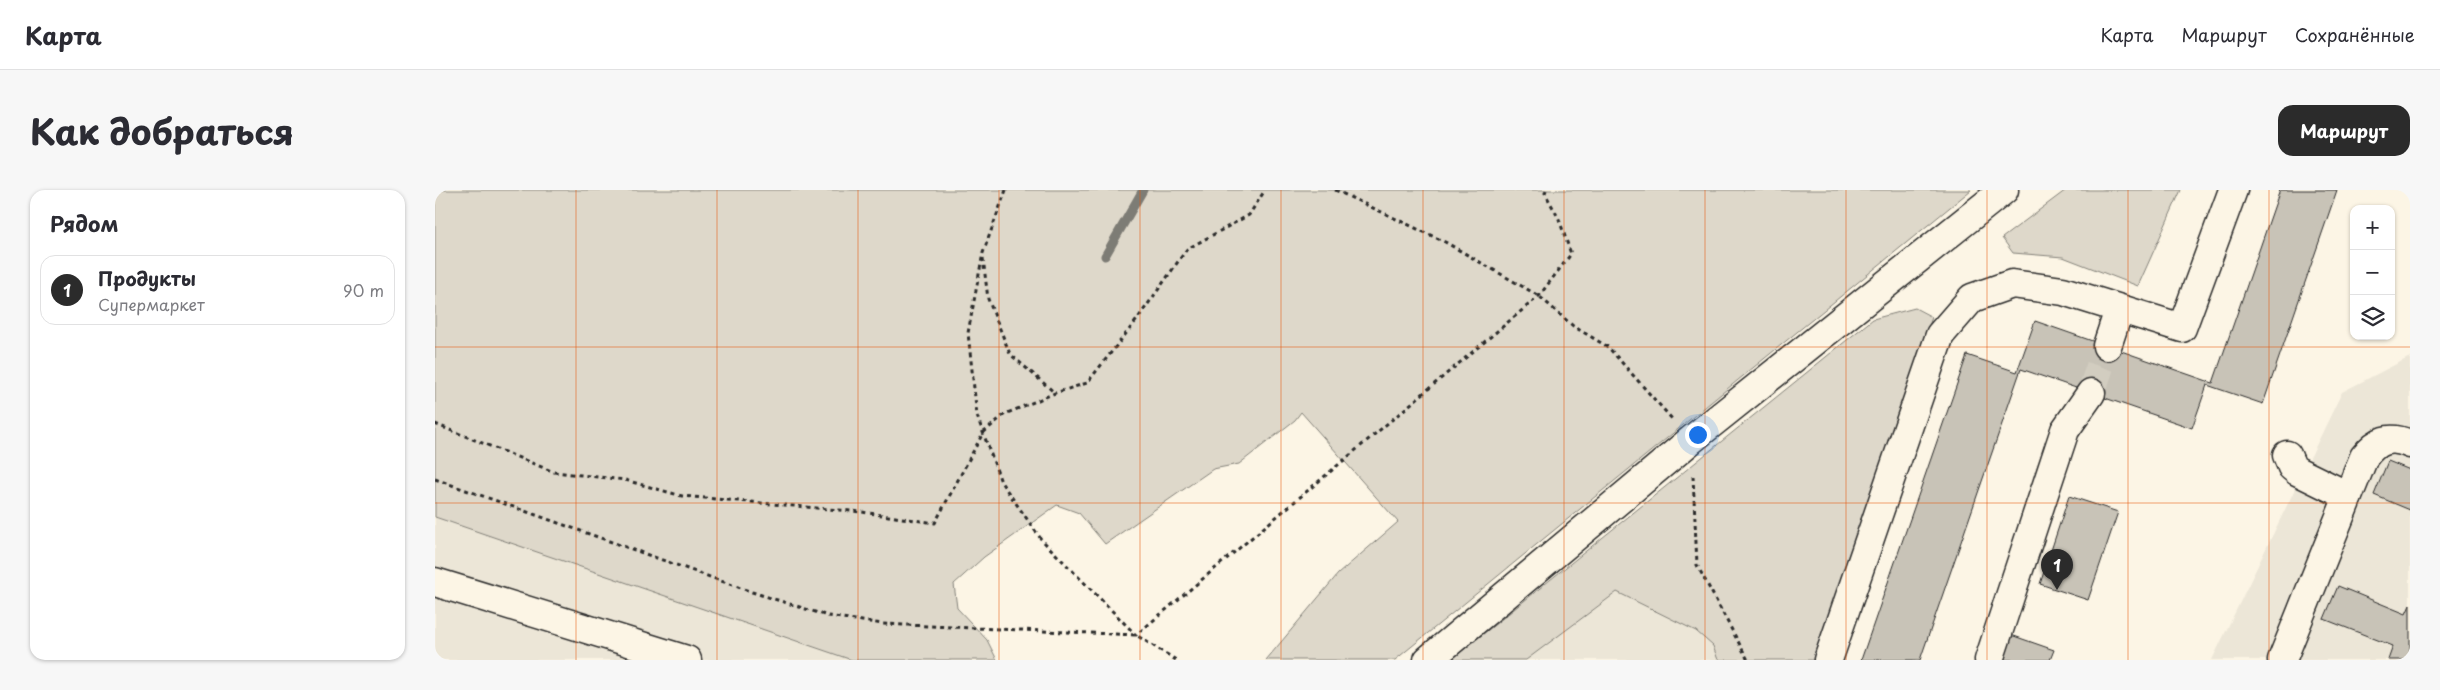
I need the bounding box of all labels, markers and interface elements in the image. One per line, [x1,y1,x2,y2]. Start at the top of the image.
text: Карта [25,17,102,53]
text: Карта [2101,21,2153,48]
text: Маршрут [2181,21,2267,48]
text: Сохранённые [2295,21,2415,48]
text: Как добраться [30,104,294,157]
button: Маршрут [2278,105,2410,156]
map controls [2350,205,2395,340]
button: + [2350,205,2395,250]
text: Рядом [50,207,118,239]
button: − [2350,250,2395,295]
text: Продукты [98,264,196,292]
text: 1 [63,278,71,302]
text: 90 m [343,278,384,302]
text: Супермаркет [98,292,205,316]
button: layers [2350,295,2395,340]
your location [1685,422,1711,448]
pin: 1 [2041,549,2073,590]

